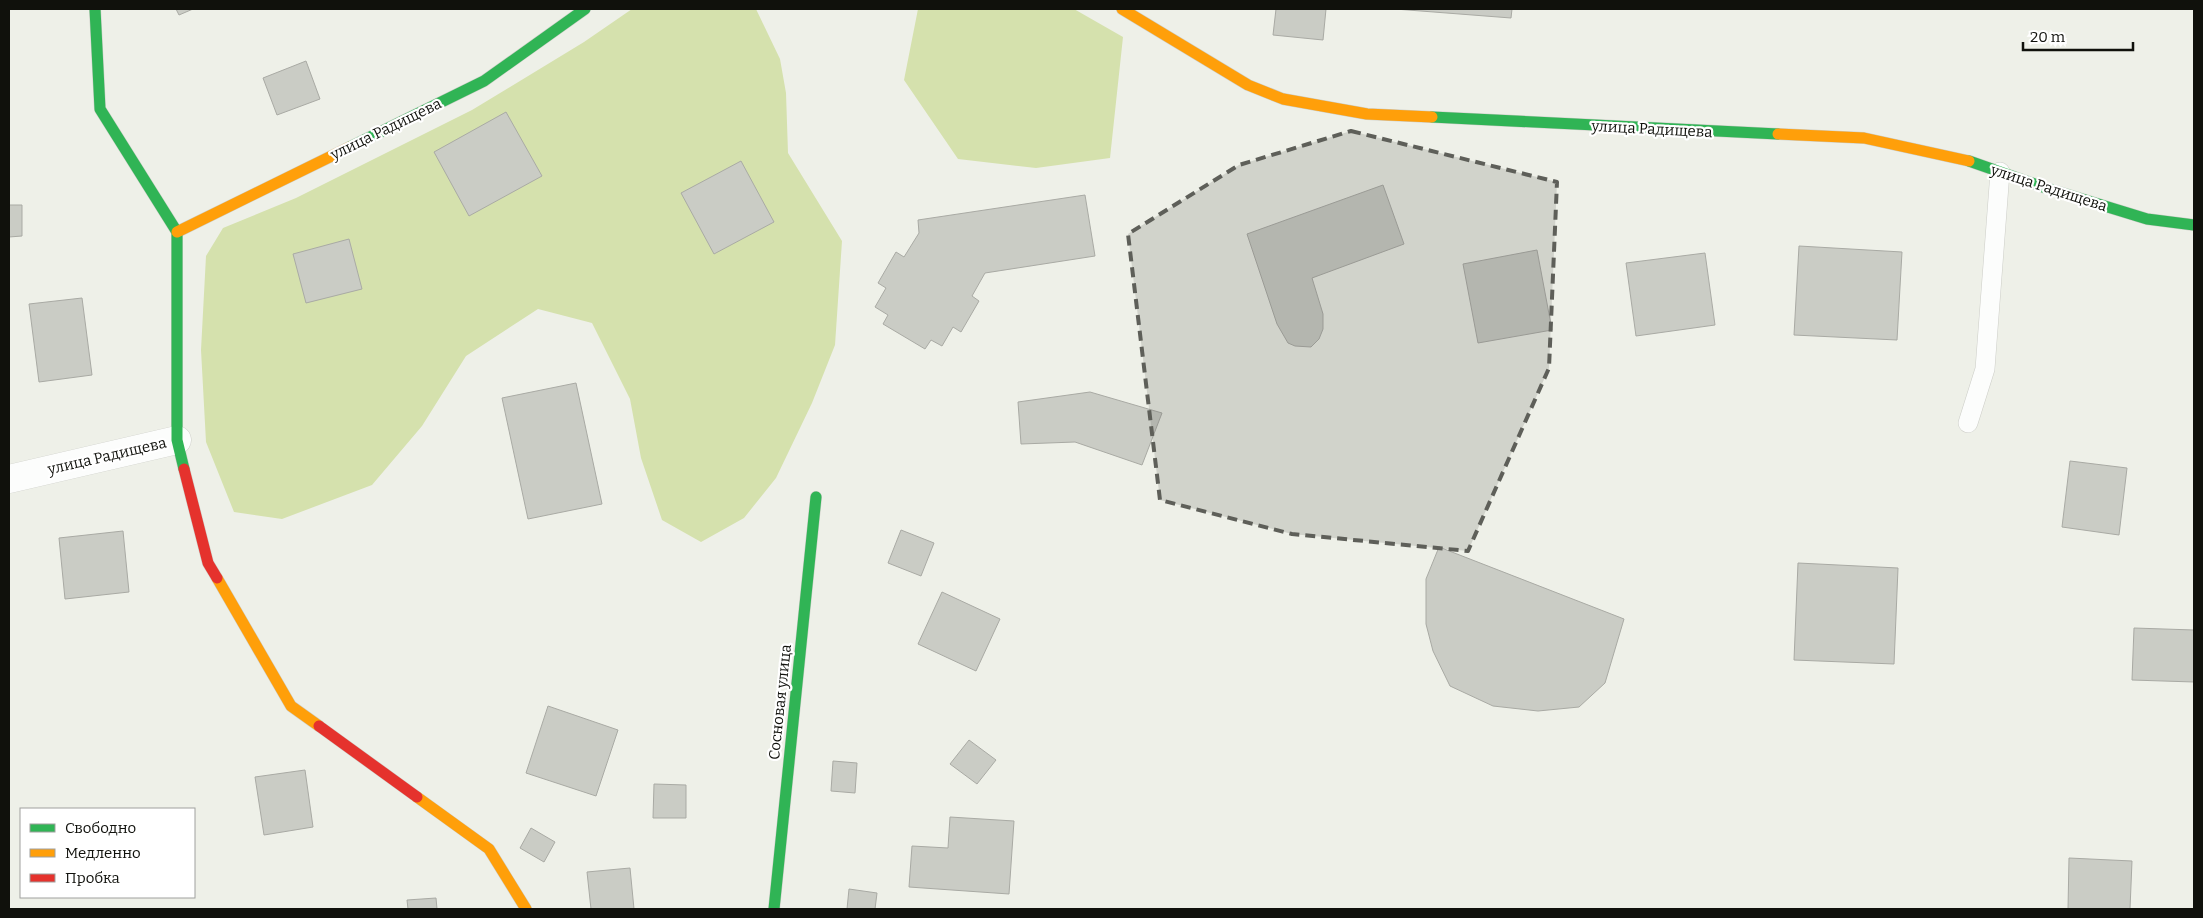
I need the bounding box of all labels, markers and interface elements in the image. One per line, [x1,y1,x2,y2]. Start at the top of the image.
scale bar [2023,20,2133,52]
text: 20 m [2030,28,2066,46]
street label: улица Радищева [327,94,444,164]
street label: улица Радищева [1590,117,1713,141]
street label: улица Радищева [1988,160,2109,215]
street label: улица Радищева [45,434,168,479]
street label: Сосновая улица [765,643,795,761]
legend [20,808,195,898]
text: Свободно [65,819,136,837]
text: Медленно [65,844,141,862]
text: Пробка [65,869,120,887]

